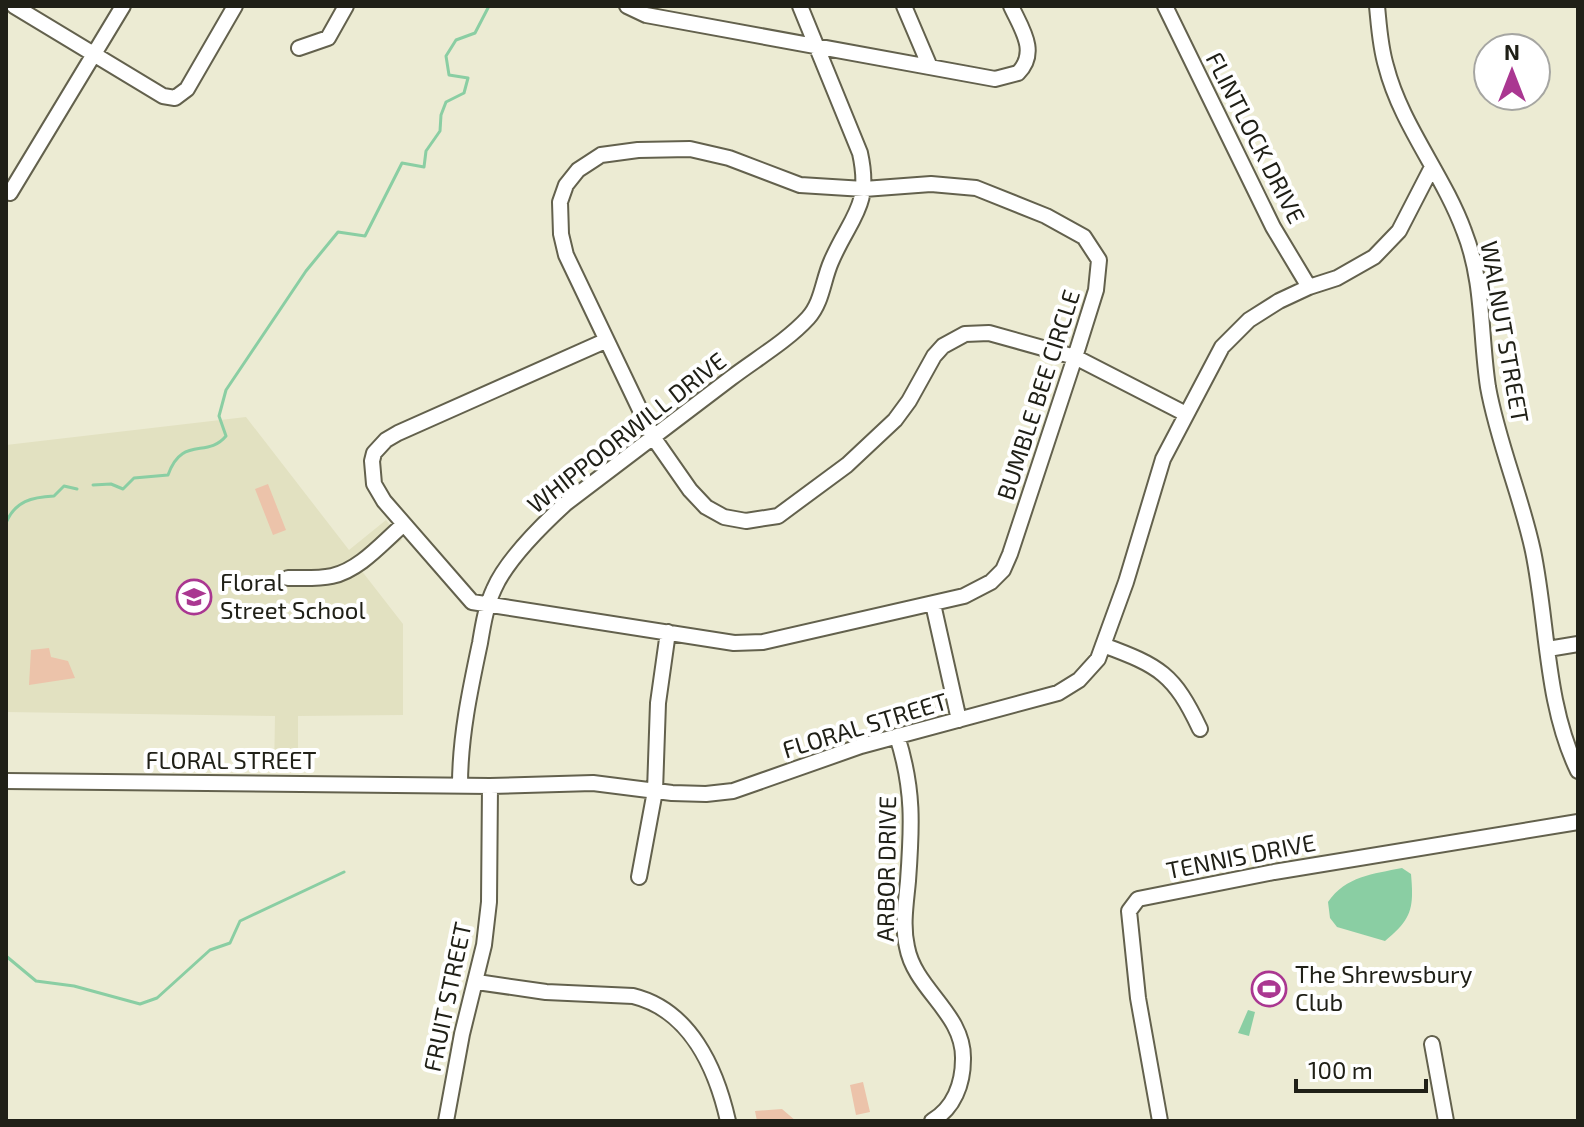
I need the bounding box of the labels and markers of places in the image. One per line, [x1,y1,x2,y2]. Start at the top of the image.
place label: Floral Street School [220,567,366,624]
school or university icon: Floral Street School [175,578,213,616]
place label: The Shrewsbury Club [1295,959,1473,1016]
sports icon: The Shrewsbury Club [1250,970,1288,1008]

